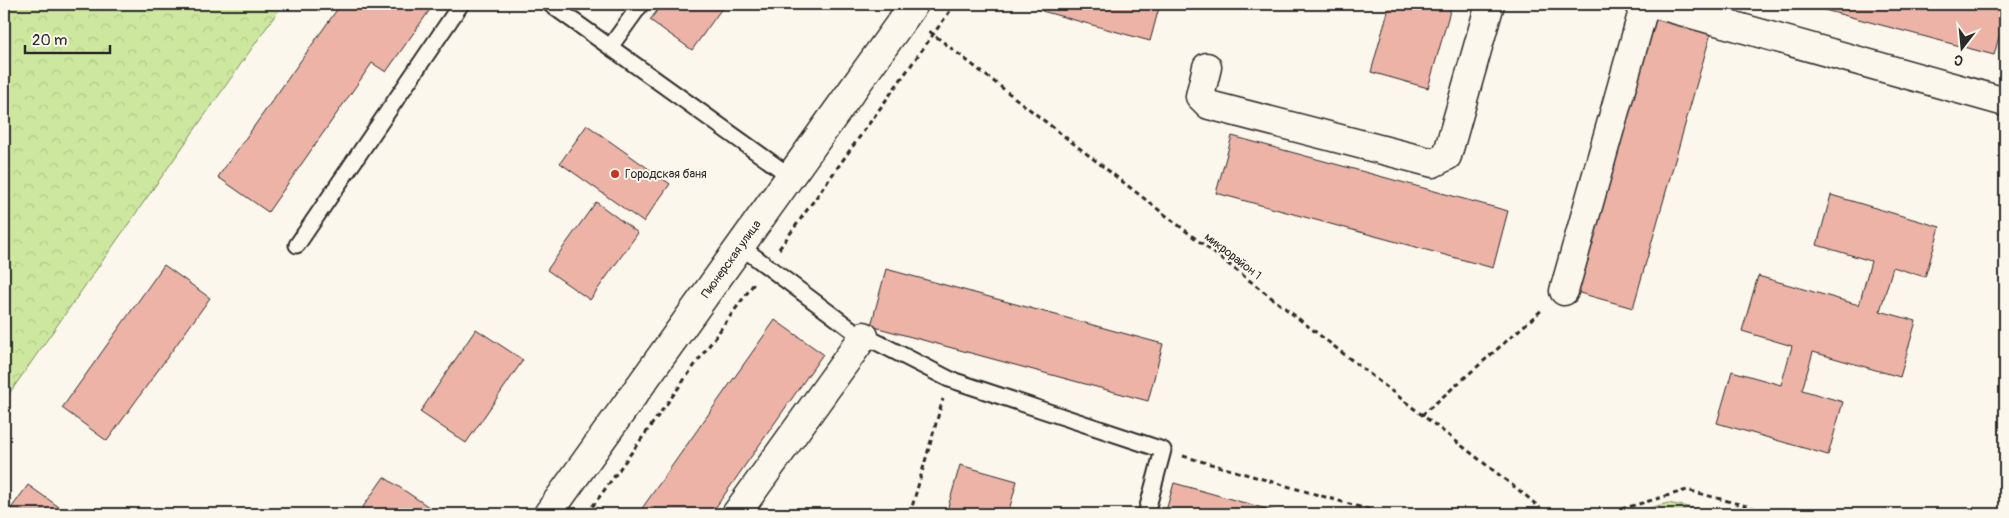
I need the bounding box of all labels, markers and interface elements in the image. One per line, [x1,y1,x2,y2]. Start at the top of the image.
scale bar [25,22,110,54]
north arrow [1936,22,1986,72]
text: 20 m [32,31,67,50]
text: С [1952,51,1965,69]
place label: Городская баня [625,167,707,182]
marker: Городская баня [609,168,621,180]
street label: Пионерская улица [698,217,765,301]
street label: микрорайон 1 [1201,229,1264,283]

